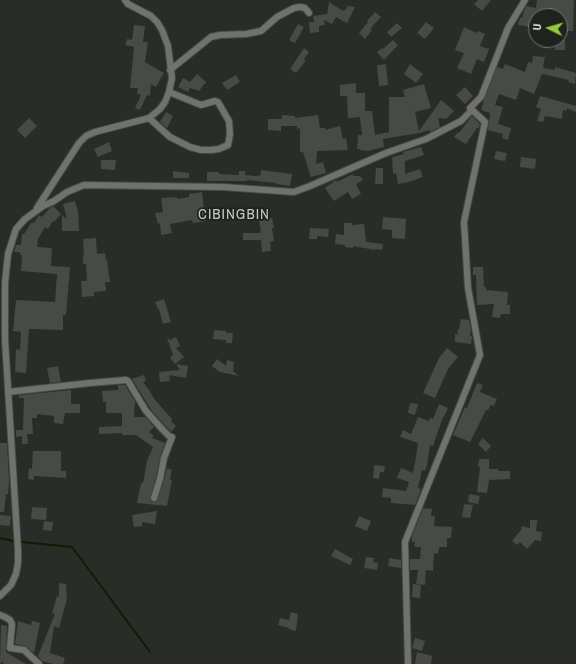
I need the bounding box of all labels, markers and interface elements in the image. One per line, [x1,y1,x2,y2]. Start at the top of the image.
north arrow [528,8,568,48]
text: U [530,23,544,31]
district label: CIBINGBIN [198,206,270,224]

